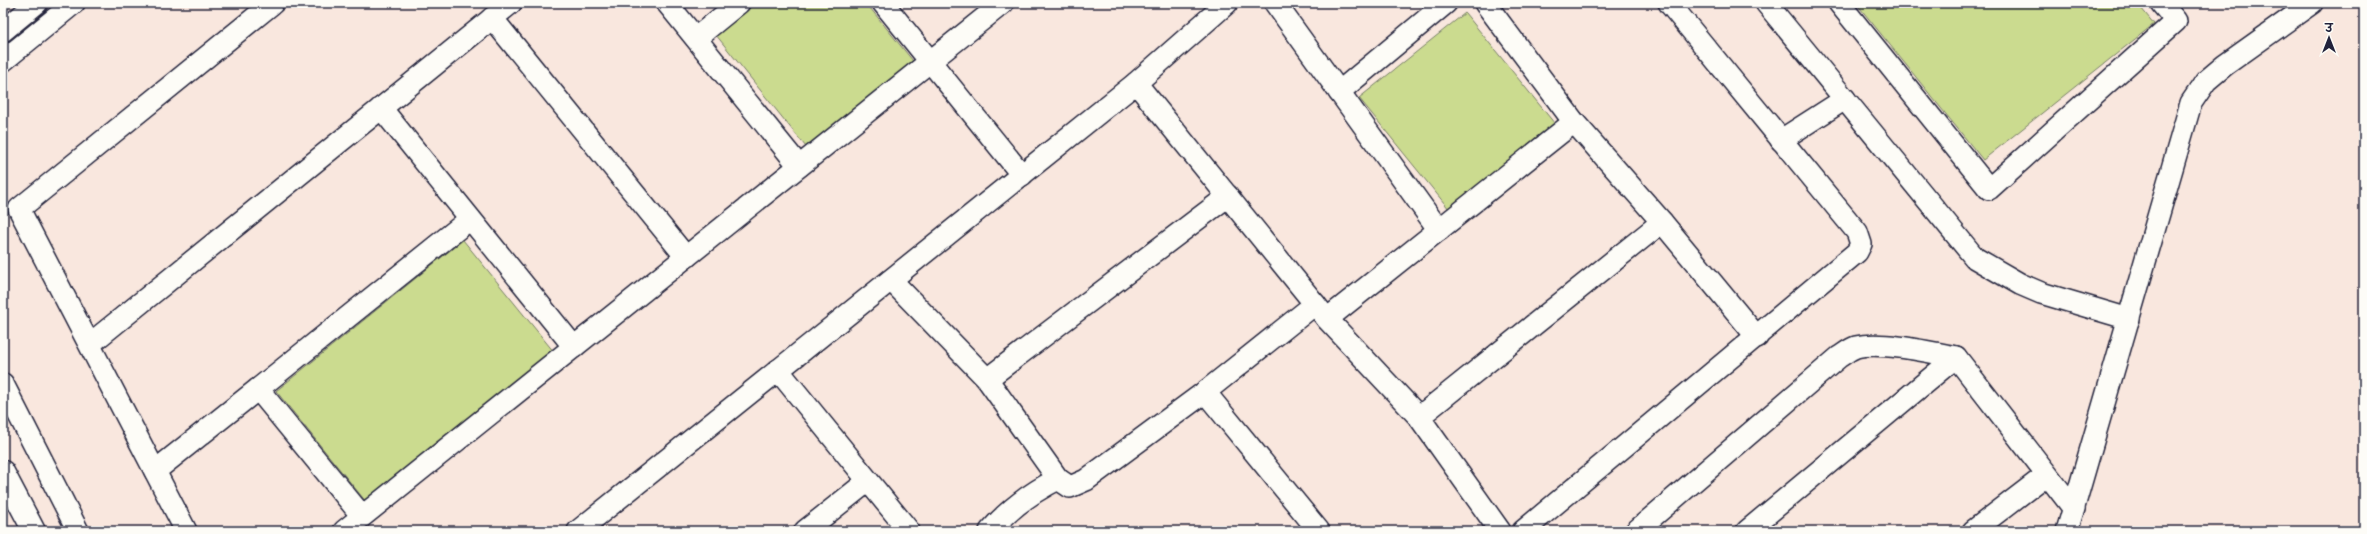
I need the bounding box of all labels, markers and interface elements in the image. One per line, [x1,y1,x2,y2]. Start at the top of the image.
north arrow [2309,18,2349,58]
text: उ [2324,22,2334,35]

